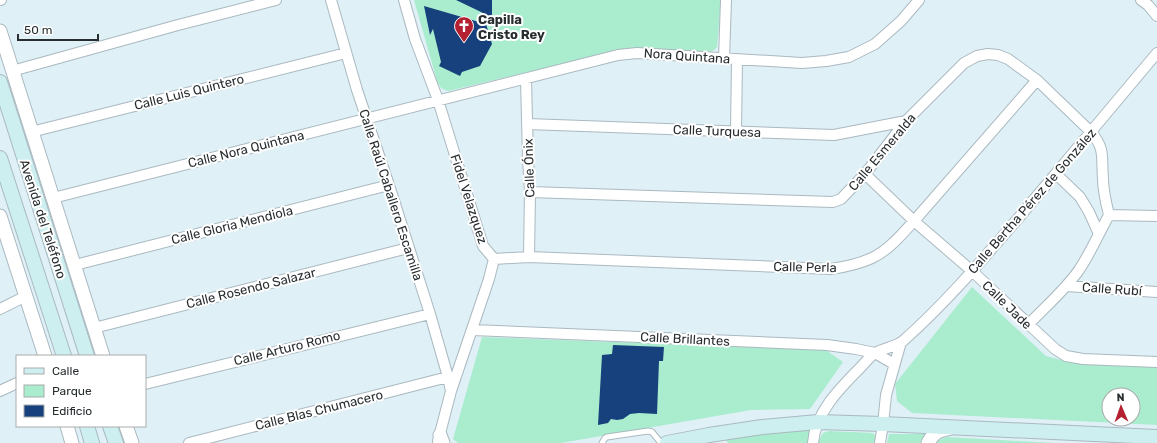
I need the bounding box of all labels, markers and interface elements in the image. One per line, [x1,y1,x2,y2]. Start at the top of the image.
place label: Capilla Cristo Rey [478,12,545,42]
church icon: Capilla Cristo Rey [453,15,475,43]
scale bar [18,16,98,42]
text: 50 m [24,23,52,37]
street label: Nora Quintana [643,45,731,67]
street label: Calle Luis Quintero [133,71,245,113]
street label: Calle Raúl Caballero Escamilla [356,107,426,283]
street label: Calle Esmeralda [845,110,919,194]
street label: Calle Turquesa [673,122,761,140]
street label: Calle Bertha Pérez de González [965,125,1099,277]
street label: Calle Nora Quintana [186,127,306,171]
street label: Calle Ónix [520,138,538,198]
street label: Fidel Velazquez [447,152,491,246]
street label: Avenida del Teléfono [17,158,69,280]
street label: Calle Gloria Mendiola [170,203,294,247]
street label: Calle Perla [773,259,837,275]
street label: Calle Rosendo Salazar [185,265,317,311]
street label: Calle Jade [979,278,1035,332]
street label: Calle Rubí [1082,279,1143,299]
street label: Calle Arturo Romo [232,328,342,368]
street label: Calle Brillantes [640,329,731,349]
legend [16,355,146,427]
text: Calle [52,364,79,378]
text: Parque [52,384,92,398]
street label: Calle Blas Chumacero [253,387,385,433]
north arrow [1101,387,1141,427]
text: N [1116,391,1125,404]
text: Edificio [52,404,92,418]

